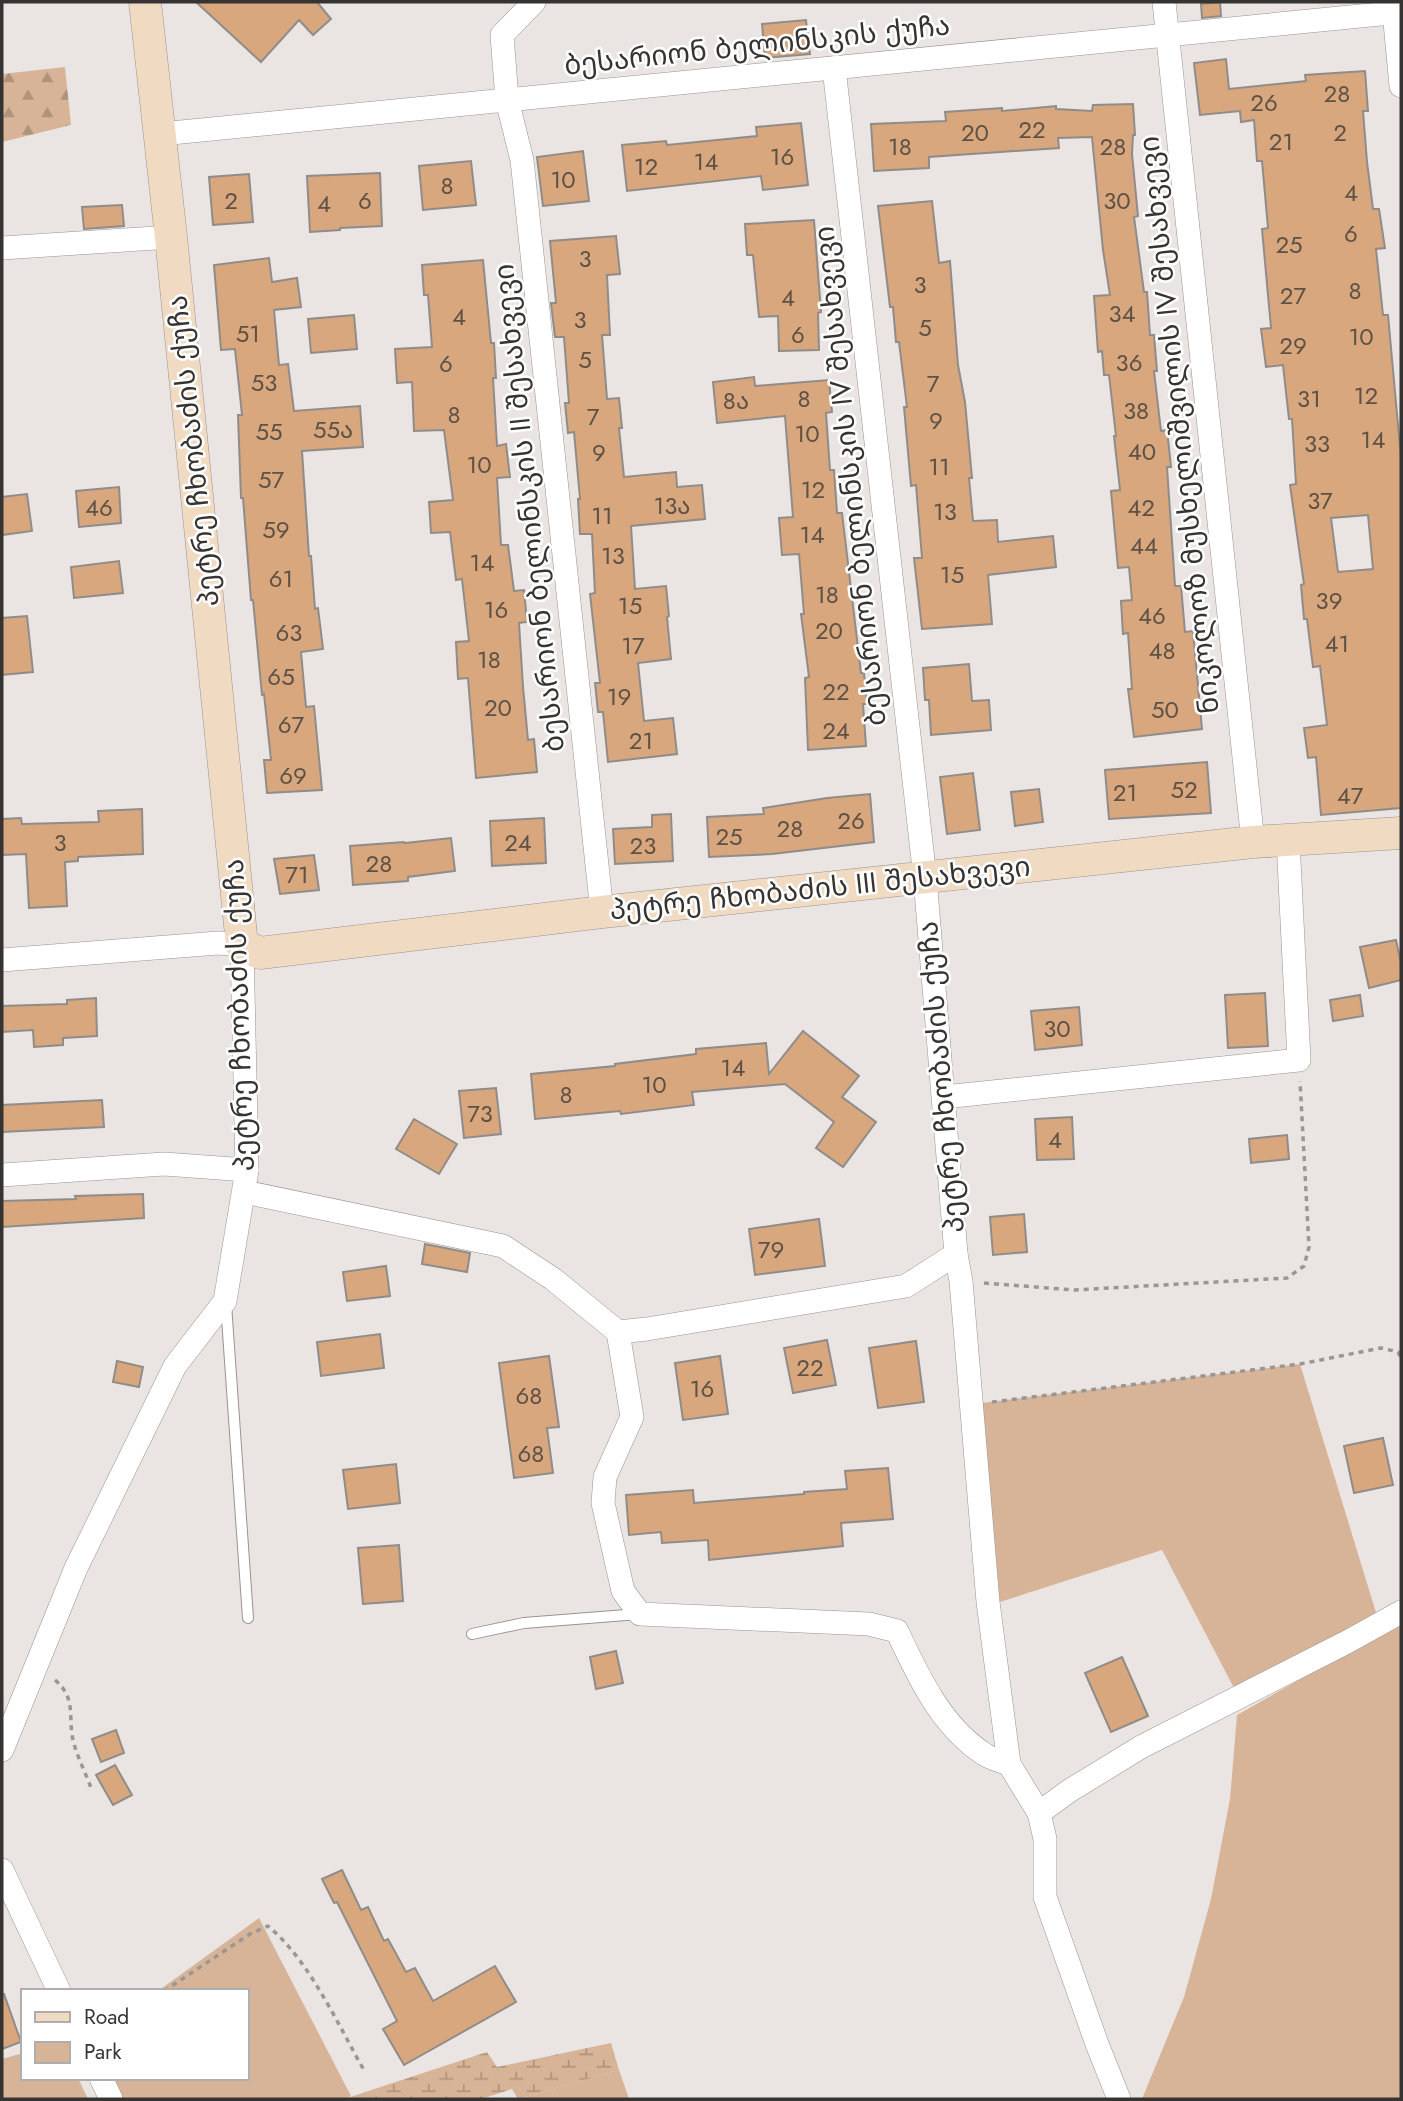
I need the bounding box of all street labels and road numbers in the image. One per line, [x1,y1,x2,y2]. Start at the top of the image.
street label: ბესარიონ ბელინსკის ქუჩა [562,4,952,86]
street label: ნიკოლოზ მუსხელიშვილის IV შესახვევი [1128,134,1230,716]
street label: ბესარიონ ბელინსკის IV შესახვევი [803,224,897,728]
street label: ბესარიონ ბელინსკის II შესახვევი [483,262,575,754]
street label: პეტრე ჩხობაძის ქუჩა [156,293,230,609]
street label: პეტრე ჩხობაძის III შესახვევი [608,846,1032,930]
street label: პეტრე ჩხობაძის ქუჩა [213,858,265,1172]
street label: პეტრე ჩხობაძის ქუჩა [907,919,975,1235]

